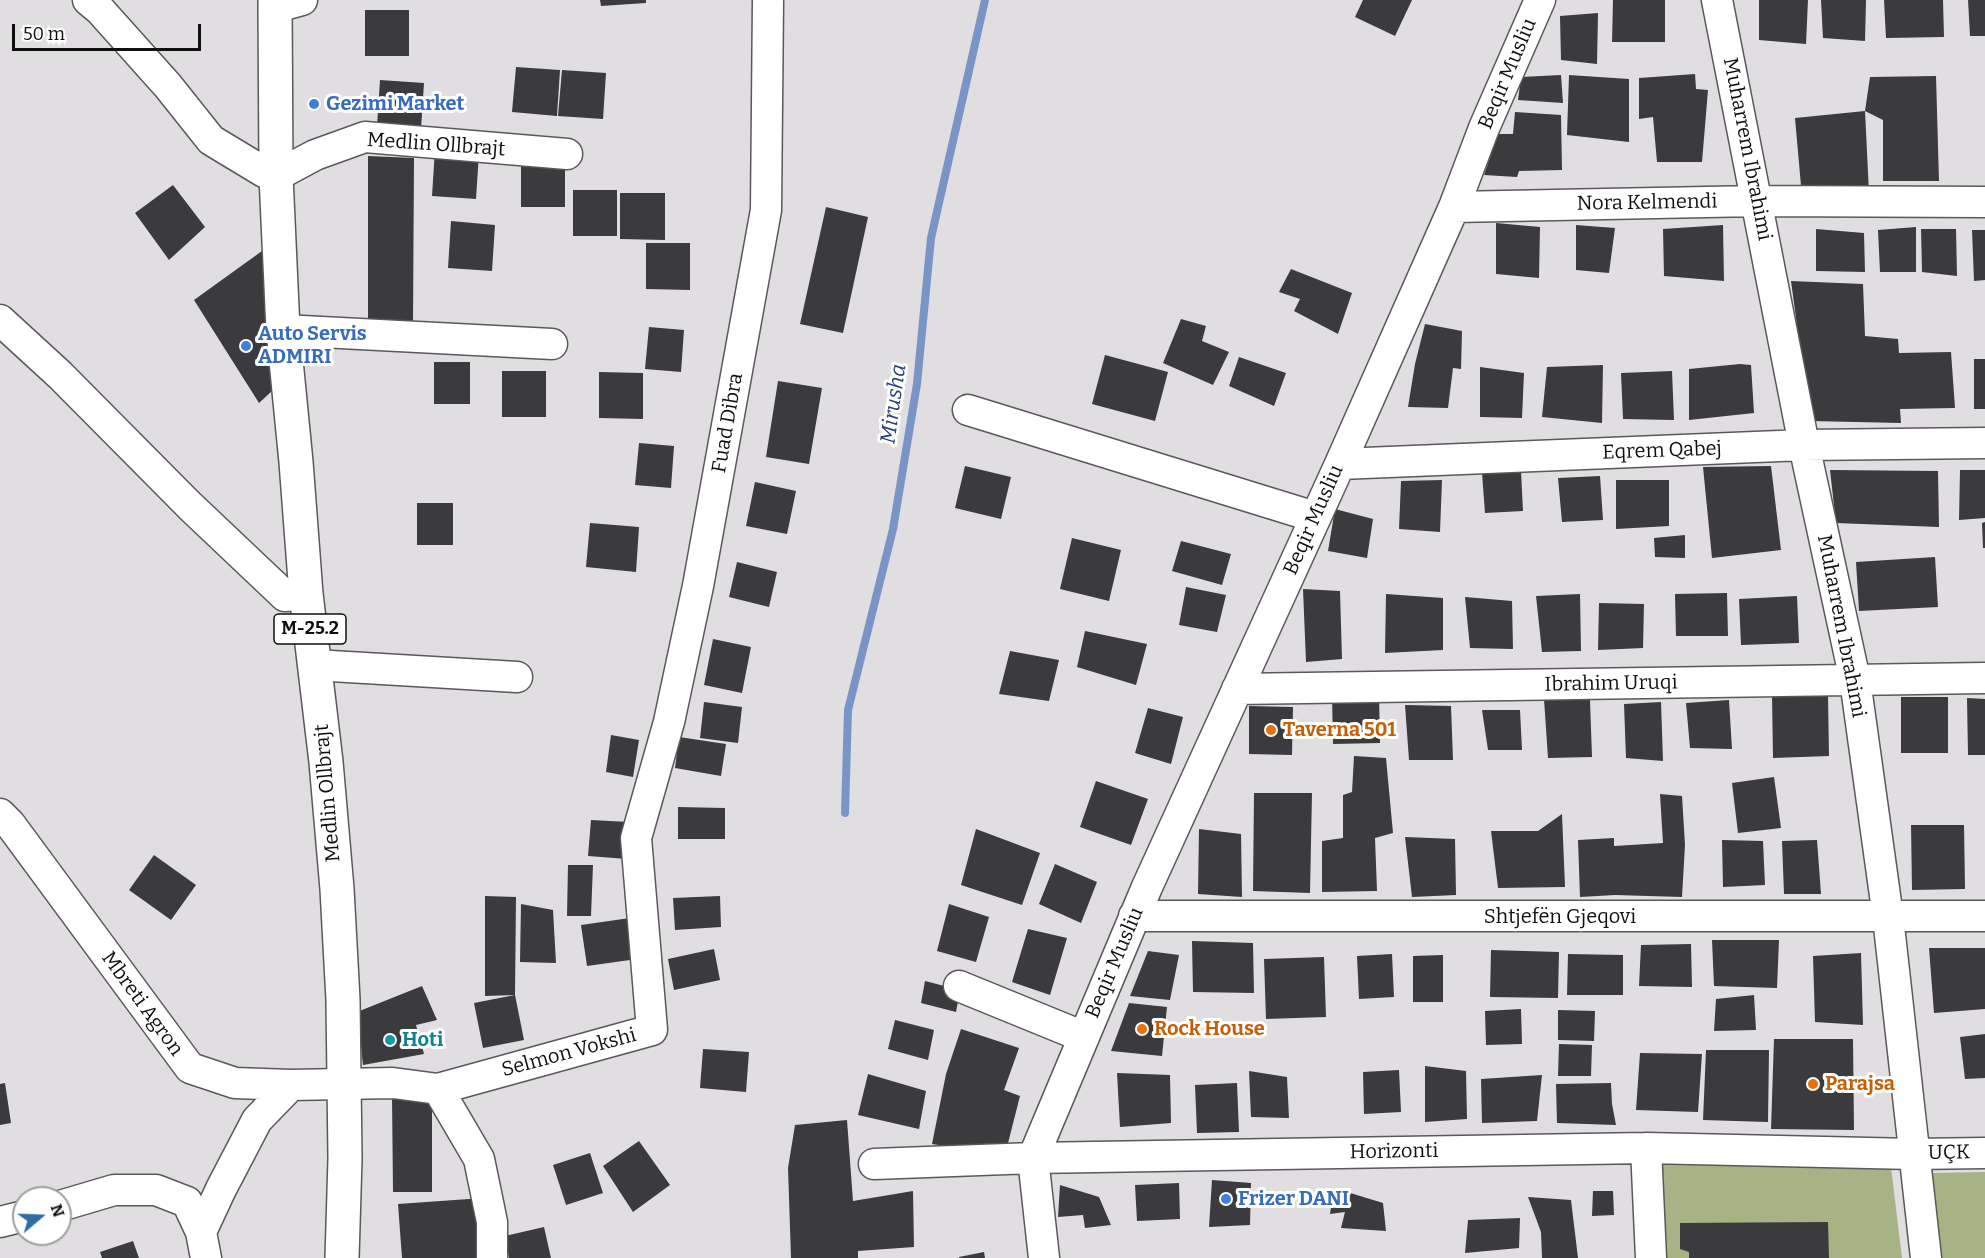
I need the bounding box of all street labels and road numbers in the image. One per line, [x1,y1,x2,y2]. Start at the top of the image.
street label: Beqir Musliu [1474,15,1542,133]
street label: Muharrem Ibrahimi [1717,56,1777,242]
street label: Medlin Ollbrajt [366,128,506,162]
street label: Nora Kelmendi [1576,190,1718,216]
street label: Fuad Dibra [707,371,749,475]
street label: Eqrem Qabej [1602,437,1722,465]
street label: Beqir Musliu [1279,461,1349,579]
street label: Muharrem Ibrahimi [1811,533,1871,719]
road number: M-25.2 [274,614,346,644]
street label: Ibrahim Uruqi [1544,671,1678,697]
street label: Medlin Ollbrajt [310,723,346,863]
street label: Beqir Musliu [1081,904,1149,1022]
street label: Shtjefën Gjeqovi [1484,905,1636,929]
street label: Mbreti Agron [96,947,188,1061]
street label: Selmon Vokshi [499,1024,639,1082]
street label: Horizonti [1349,1139,1439,1165]
street label: UÇK [1928,1141,1970,1165]

